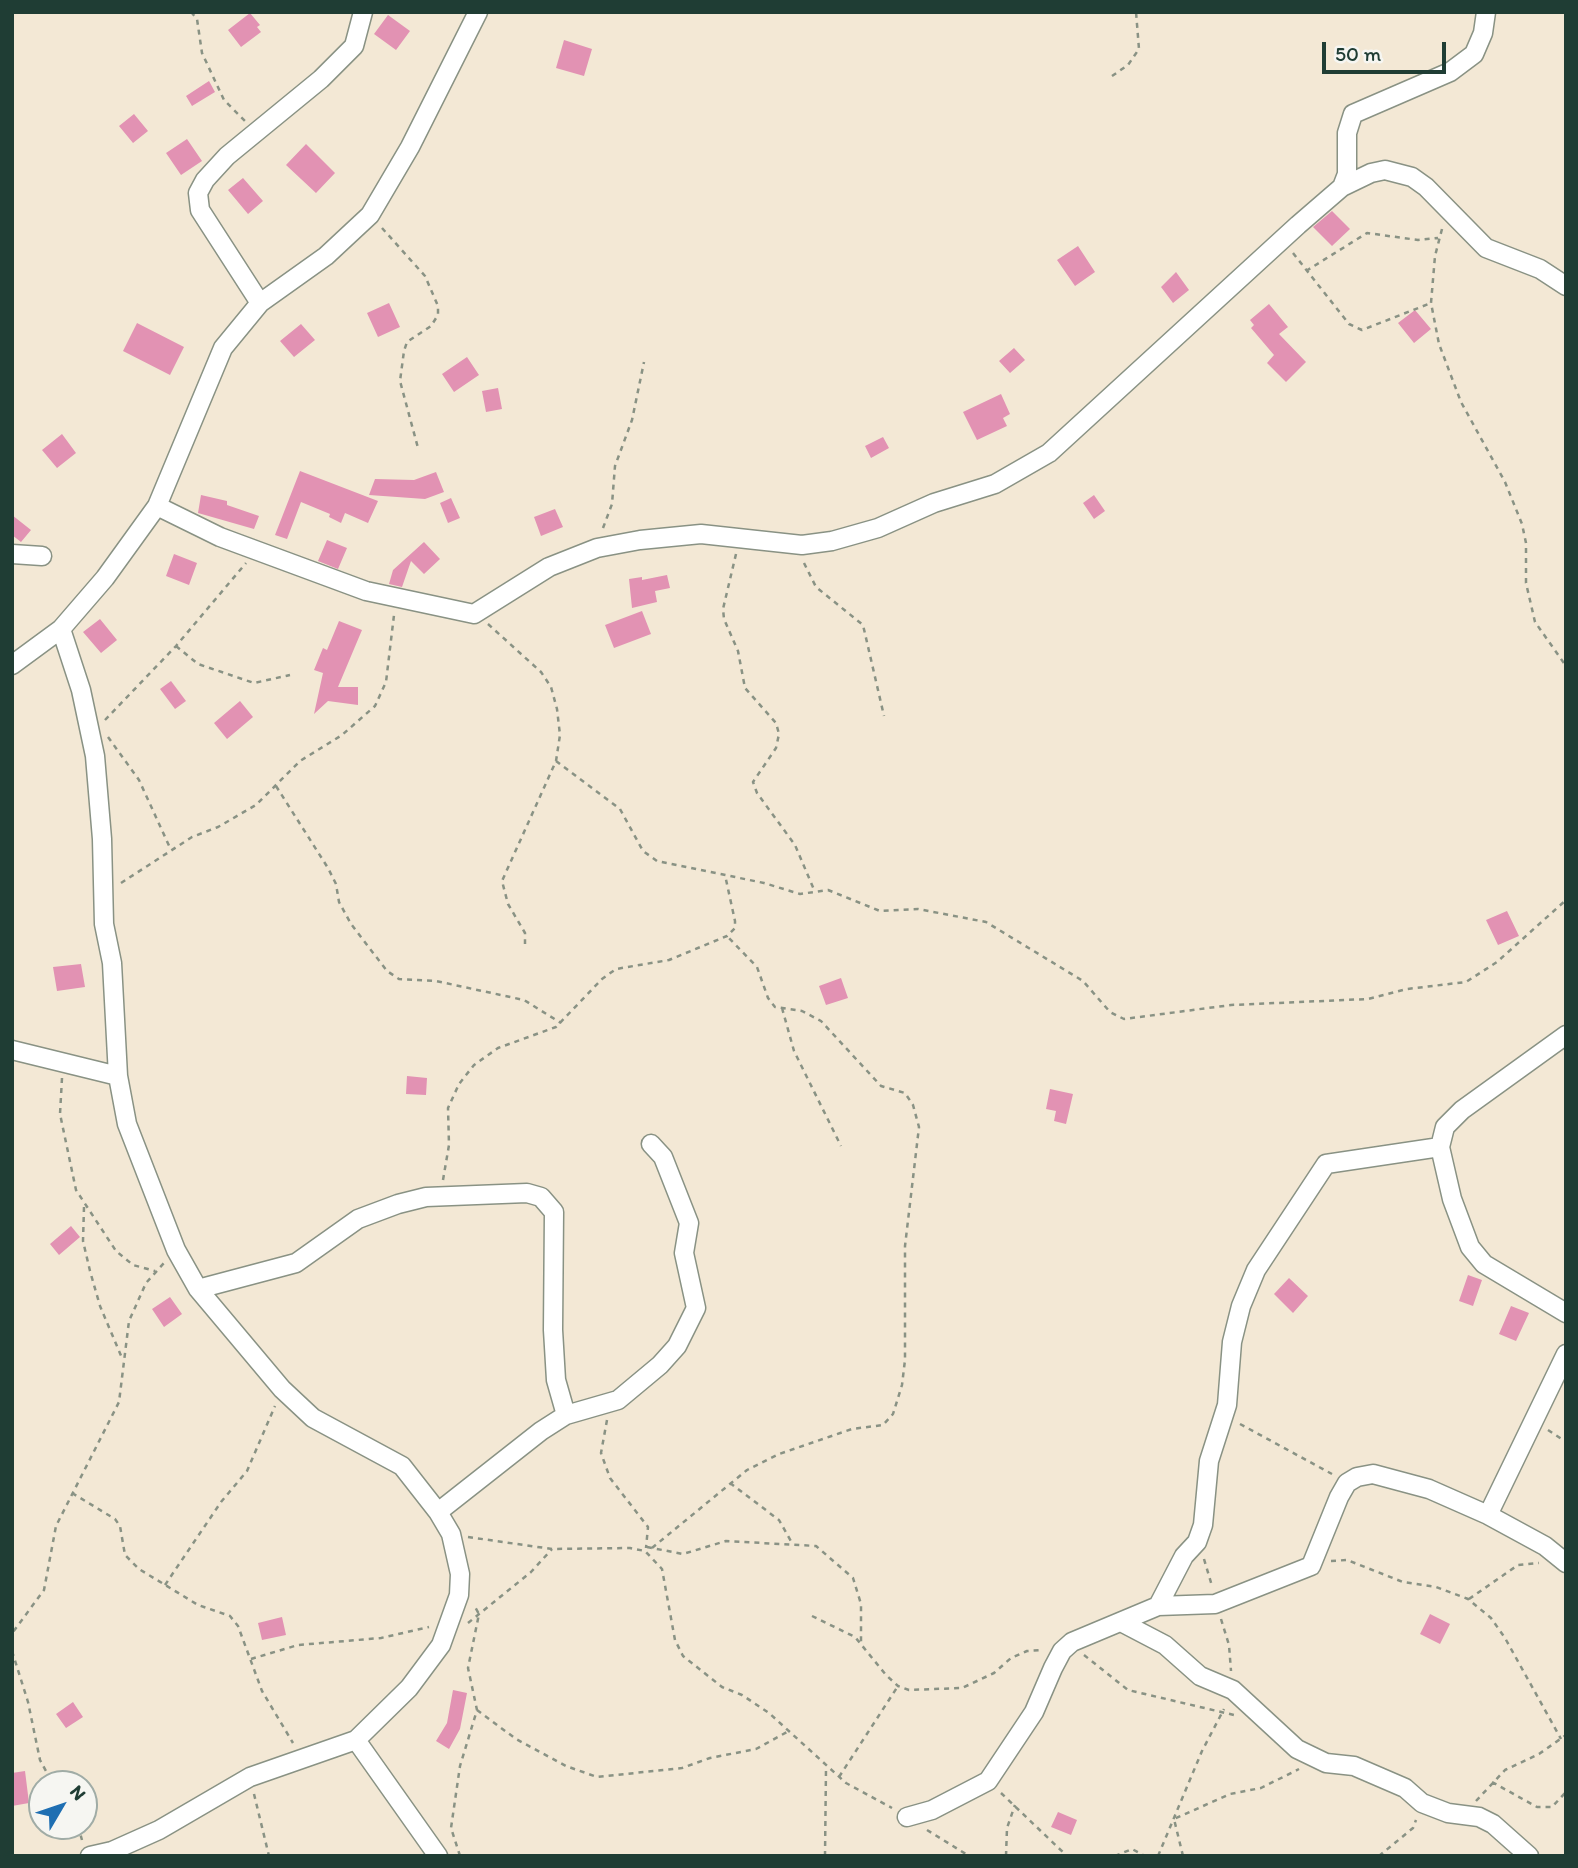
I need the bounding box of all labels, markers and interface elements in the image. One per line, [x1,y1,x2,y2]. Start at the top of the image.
scale bar [1326,28,1450,72]
text: 50 m [1335,41,1381,66]
north arrow [28,1770,98,1840]
text: N [65,1781,91,1805]

